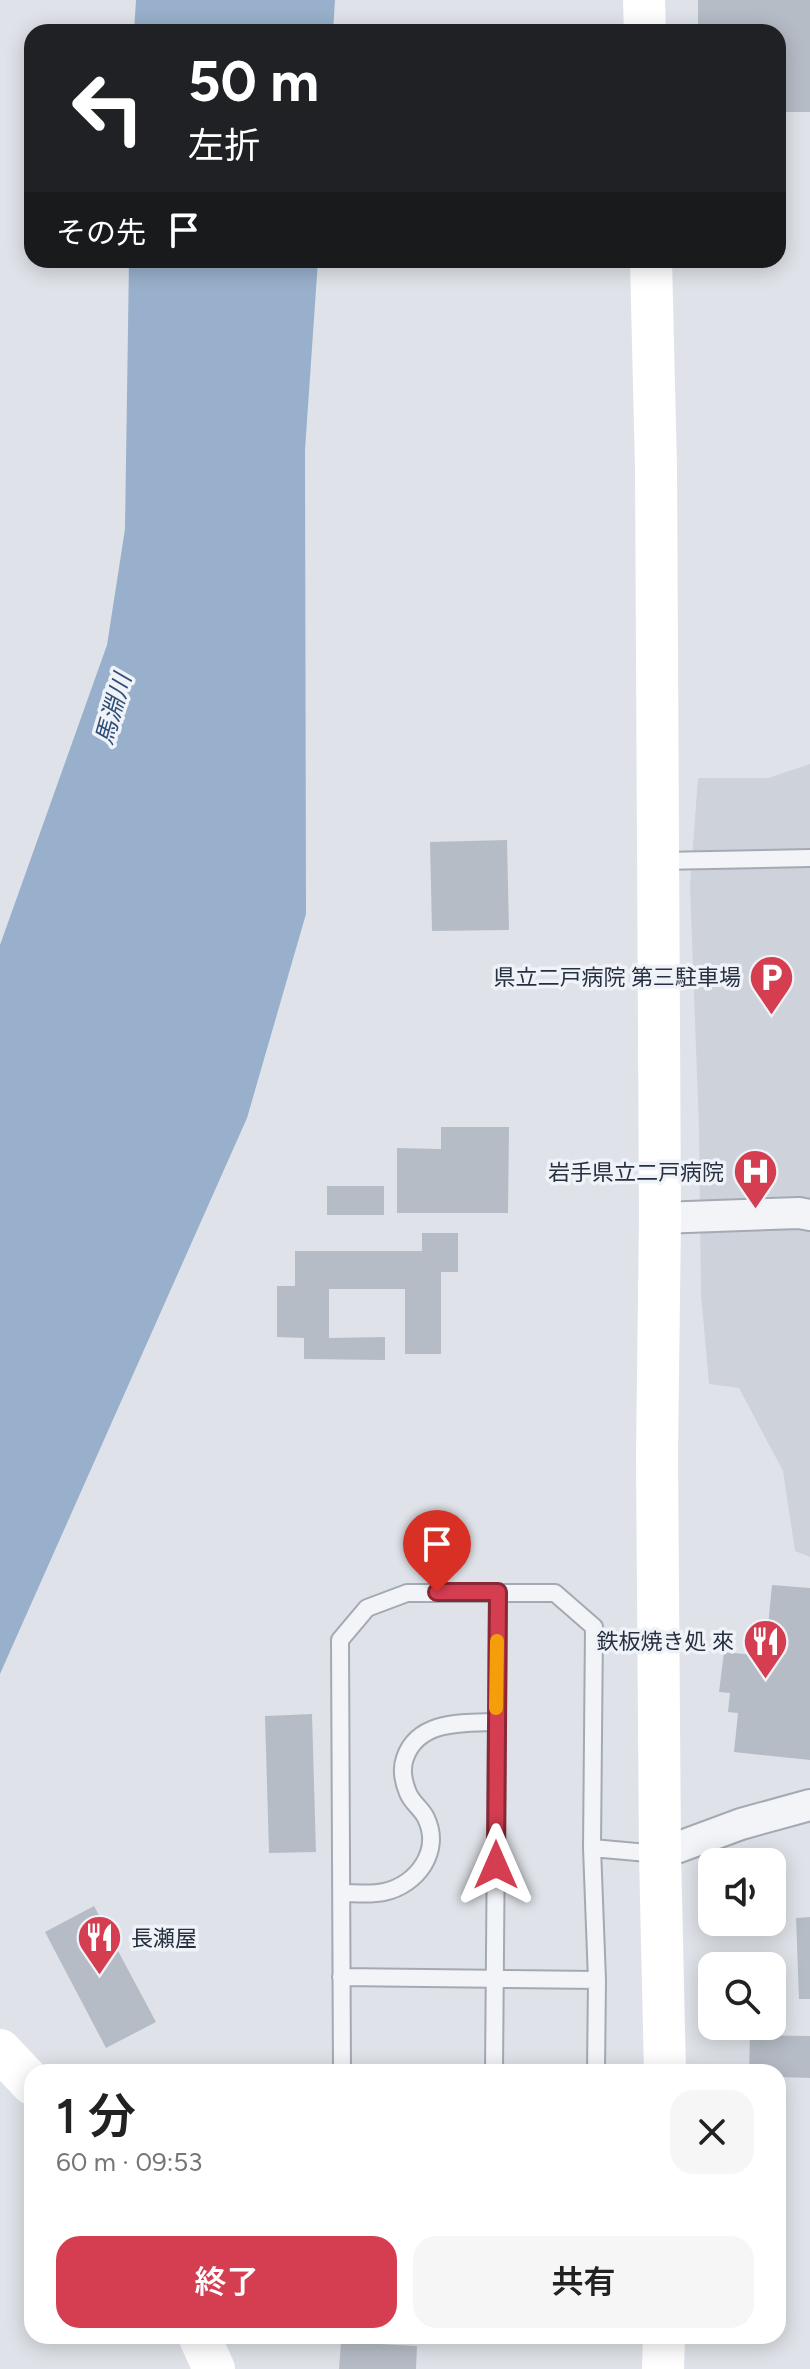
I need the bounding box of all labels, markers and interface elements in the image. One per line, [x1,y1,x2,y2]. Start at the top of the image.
text: 50 m [188,48,319,115]
icon: left [56,56,160,160]
text: 左折 [188,124,260,167]
icon: arrive [162,208,206,252]
text: その先 [56,214,146,251]
water label: 馬淵川 [89,668,138,748]
parking icon: 県立二戸病院 第三駐車場 [748,953,796,1016]
place label: 県立二戸病院 第三駐車場 [494,964,741,991]
hospital icon: 岩手県立二戸病院 [731,1148,779,1211]
place label: 岩手県立二戸病院 [548,1159,724,1186]
pin [403,1510,471,1592]
icon: arrive [415,1522,459,1566]
restaurant icon: 鉄板焼き処 來 [741,1617,789,1680]
place label: 鉄板焼き処 來 [597,1628,734,1655]
position arrow [454,1823,538,1907]
map controls [698,1848,786,2040]
button: sound [698,1848,786,1936]
restaurant icon: 長瀬屋 [76,1914,124,1977]
place label: 長瀬屋 [131,1925,197,1952]
button: search [698,1952,786,2040]
text: 1 分 [56,2087,136,2145]
button: close [670,2090,754,2174]
text: 60 m · 09:53 [56,2146,202,2178]
button: 終了 [56,2236,397,2328]
button: 共有 [413,2236,754,2328]

